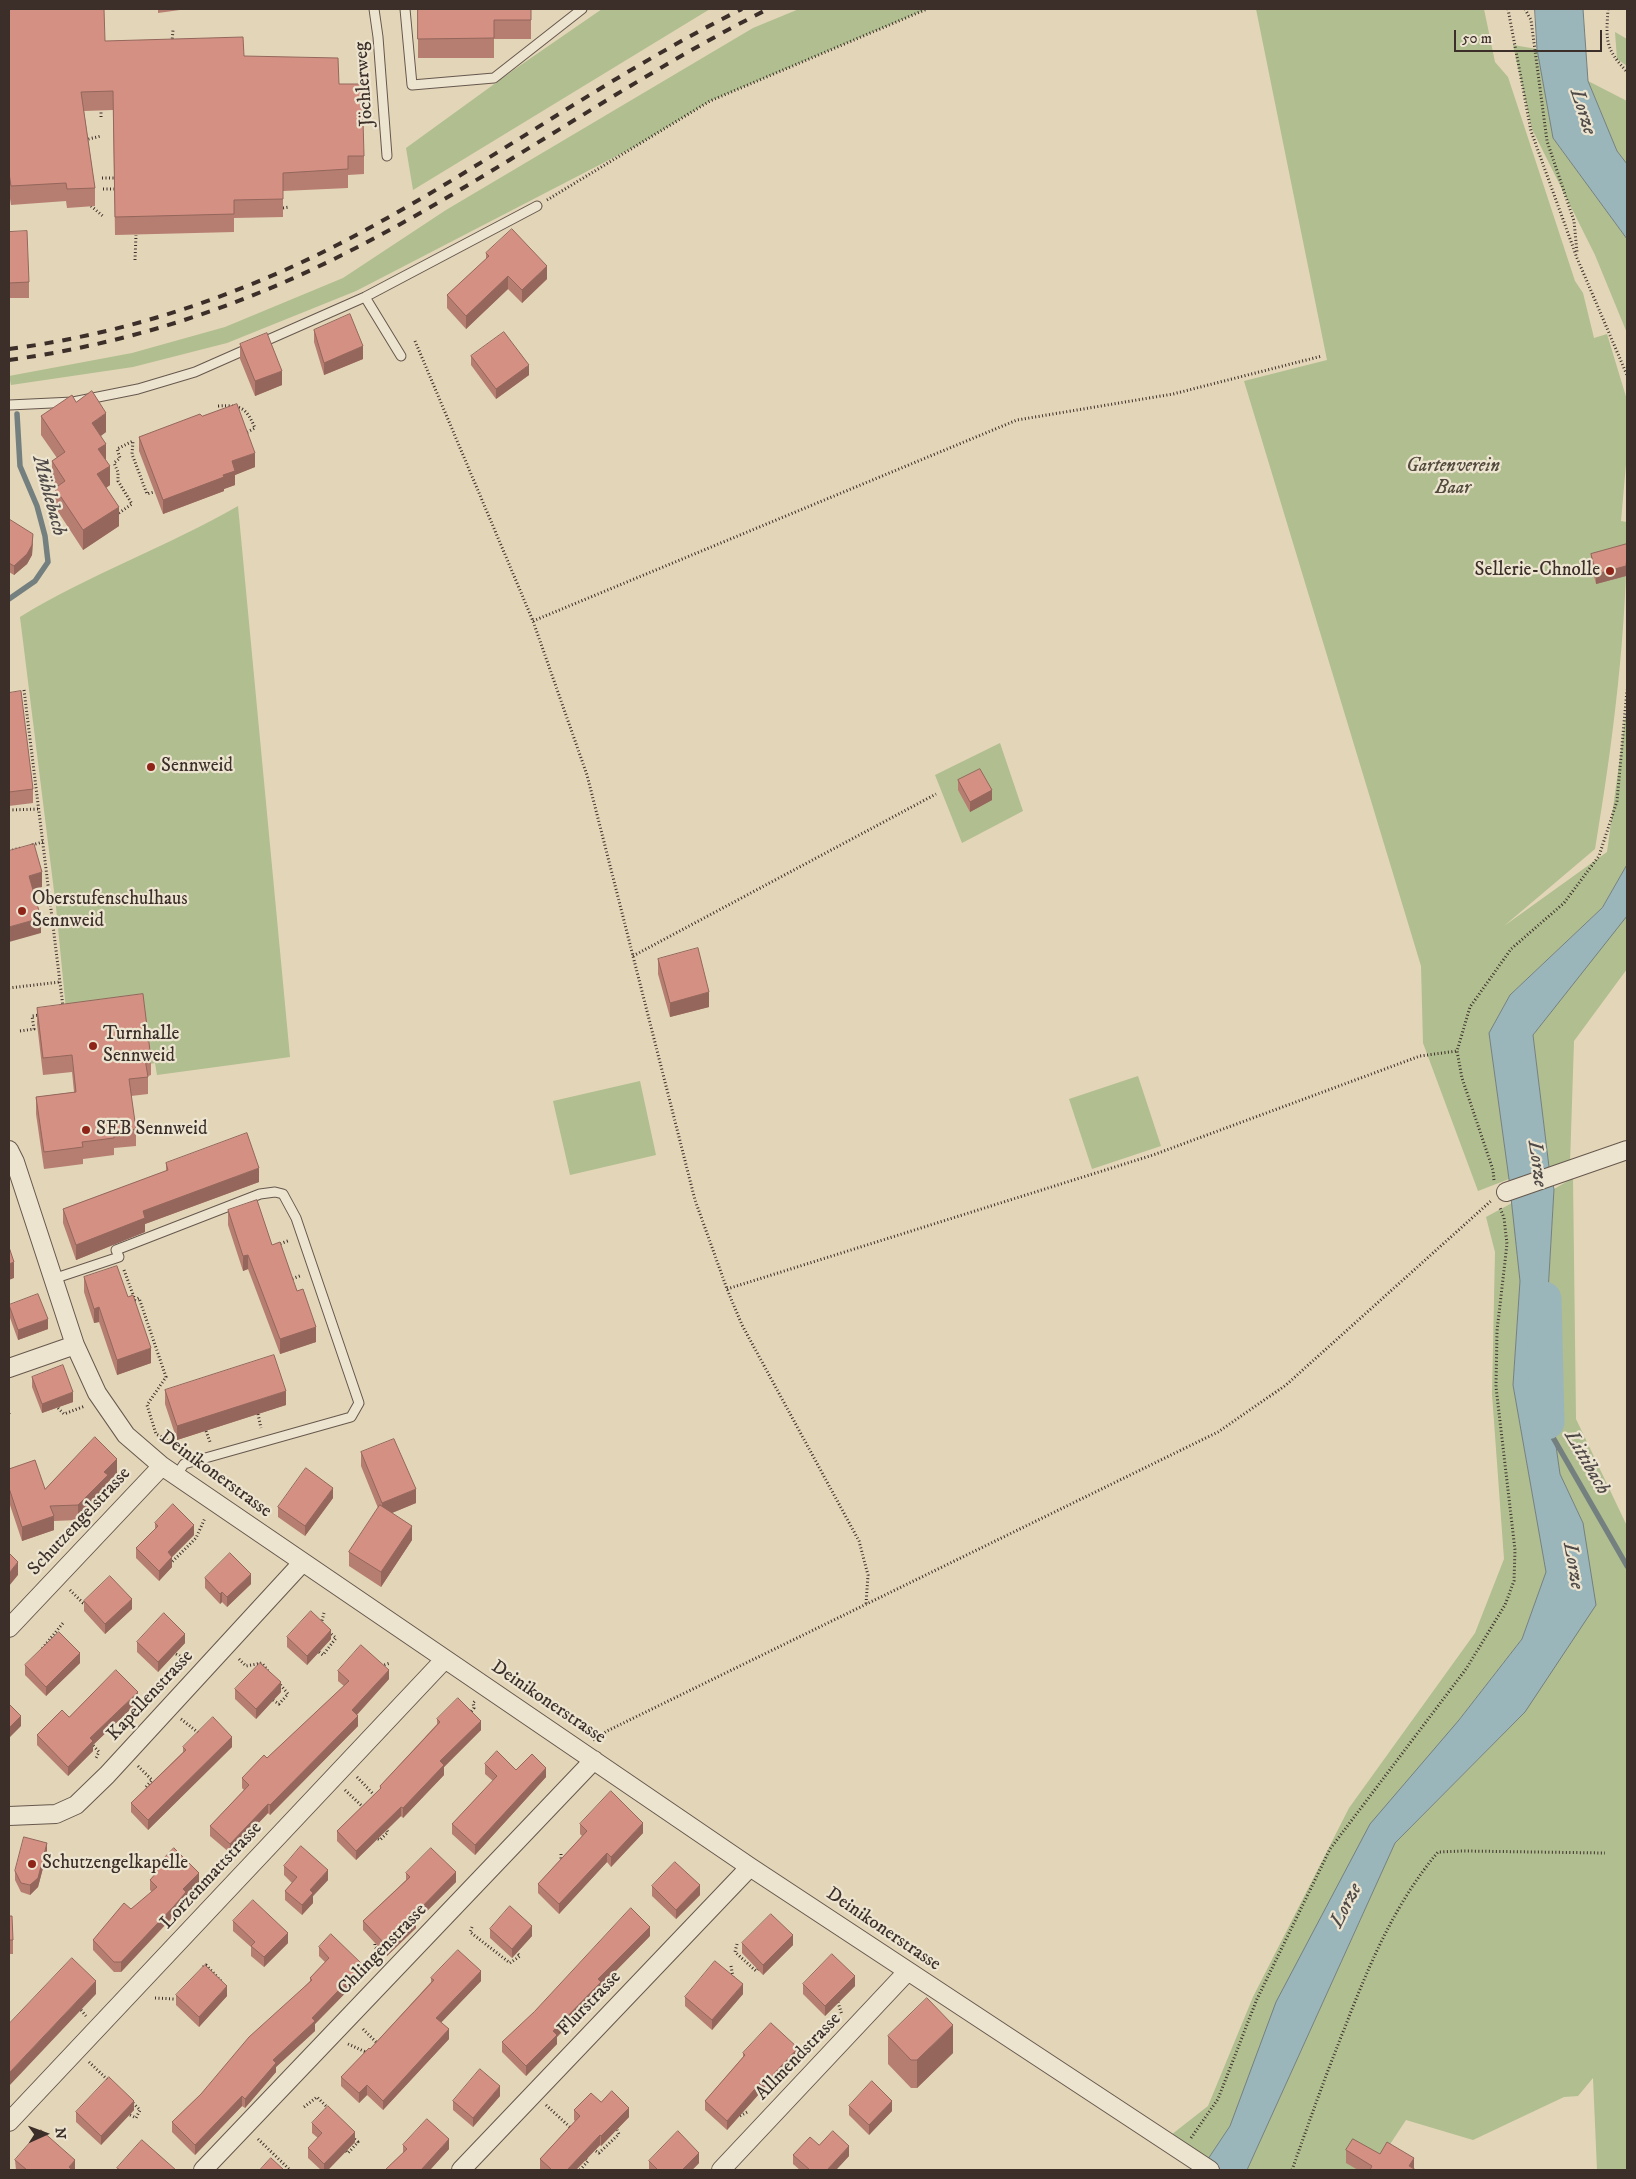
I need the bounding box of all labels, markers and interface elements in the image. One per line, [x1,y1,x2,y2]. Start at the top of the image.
scale bar [1456,20,1604,52]
text: 50 m [1462,29,1492,48]
street label: Jöchlerweg [351,41,379,127]
water label: Lorze [1563,86,1601,138]
water label: Mühlebach [26,453,70,539]
park label: Gartenverein Baar [1406,456,1500,500]
place label: Sellerie-Chnolle [1475,560,1600,582]
marker: Sellerie-Chnolle [1604,565,1616,577]
place label: Sennweid [161,756,233,778]
marker: Sennweid [145,761,157,773]
place label: Oberstufenschulhaus Sennweid [32,889,187,933]
marker: Oberstufenschulhaus Sennweid [16,905,28,917]
place label: Turnhalle Sennweid [103,1024,179,1068]
marker: Turnhalle Sennweid [87,1040,99,1052]
place label: SEB Sennweid [96,1119,207,1141]
marker: SEB Sennweid [80,1124,92,1136]
water label: Lorze [1521,1139,1551,1189]
street label: Deinikonerstrasse [154,1427,276,1523]
water label: Littibach [1558,1427,1614,1499]
street label: Schutzengelstrasse [24,1463,136,1581]
water label: Lorze [1556,1541,1588,1591]
street label: Kapellenstrasse [103,1646,199,1746]
street label: Deinikonerstrasse [486,1656,610,1750]
street label: Lorzenmattstrasse [156,1818,268,1934]
place label: Schutzengelkapelle [42,1853,188,1875]
marker: Schutzengelkapelle [26,1858,38,1870]
water label: Lorze [1326,1880,1368,1932]
street label: Deinikonerstrasse [821,1883,945,1977]
street label: Chlingenstrasse [334,1900,432,2000]
street label: Flurstrasse [553,1967,627,2041]
street label: Allmendstrasse [752,2008,846,2106]
north arrow [20,2109,70,2159]
text: N [51,2127,69,2140]

